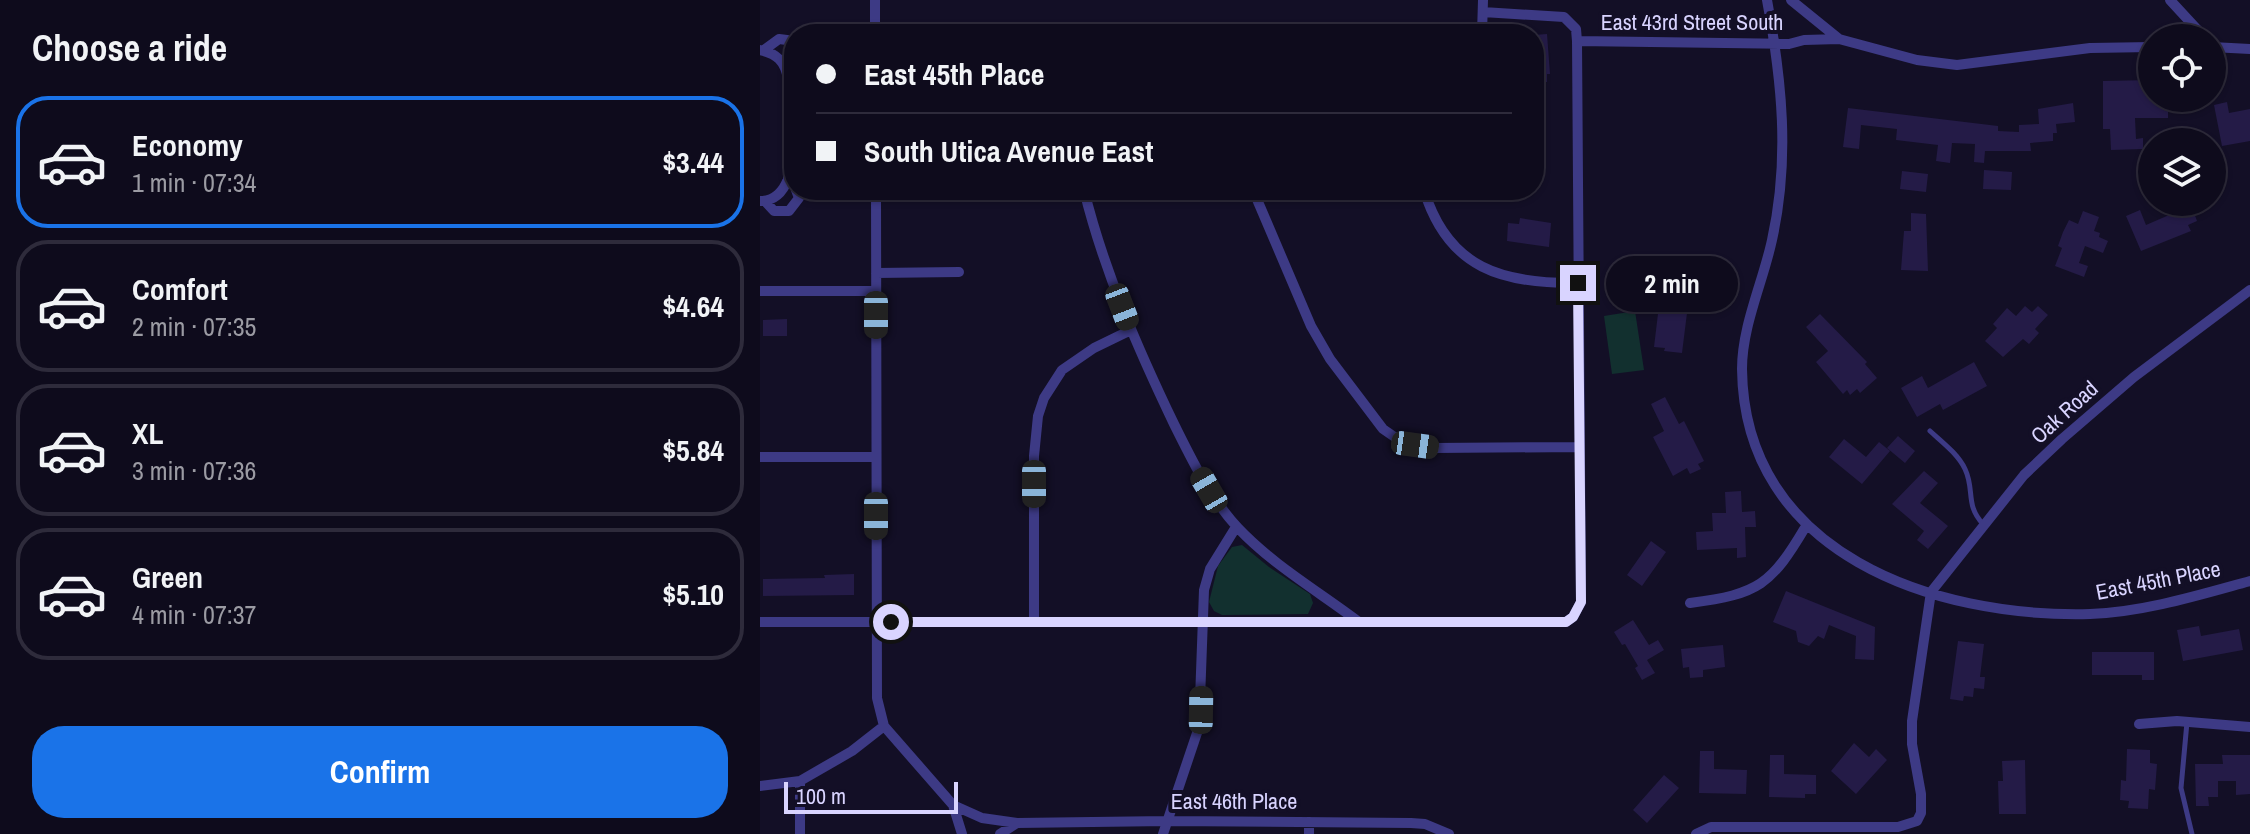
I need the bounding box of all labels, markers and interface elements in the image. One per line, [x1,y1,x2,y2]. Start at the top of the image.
street label: East 43rd Street South [1601,7,1783,37]
text: Choose a ride [32,24,227,72]
map controls [2138,24,2226,216]
button: locate [2138,24,2226,112]
text: East 45th Place [864,54,1045,94]
text: Economy [132,125,243,165]
icon: car [36,126,108,198]
button: layers [2138,128,2226,216]
text: South Utica Avenue East [864,131,1153,171]
text: $3.44 [662,142,724,182]
text: 1 min · 07:34 [132,165,256,200]
callout: 2 min [1606,255,1738,311]
route end [1560,265,1596,301]
text: 2 min [1644,266,1700,301]
text: Comfort [132,269,228,309]
icon: car [36,270,108,342]
car [1102,280,1142,334]
text: $4.64 [662,286,724,326]
car [864,291,888,339]
text: 2 min · 07:35 [132,309,256,344]
street label: Oak Road [2024,374,2104,450]
text: XL [132,413,163,453]
icon: car [36,414,108,486]
text: $5.84 [662,430,724,470]
car [1390,430,1440,460]
text: 3 min · 07:36 [132,453,256,488]
car [1022,460,1046,508]
car [1187,463,1231,517]
car [864,492,888,540]
street label: East 45th Place [2093,553,2223,607]
text: Green [132,557,203,597]
icon: car [36,558,108,630]
text: $5.10 [662,574,724,614]
text: 4 min · 07:37 [132,597,256,632]
route start [873,604,909,640]
car [1189,686,1213,734]
button: Confirm [32,726,728,818]
scale bar [784,778,958,814]
text: 100 m [796,781,846,811]
street label: East 46th Place [1171,786,1297,816]

